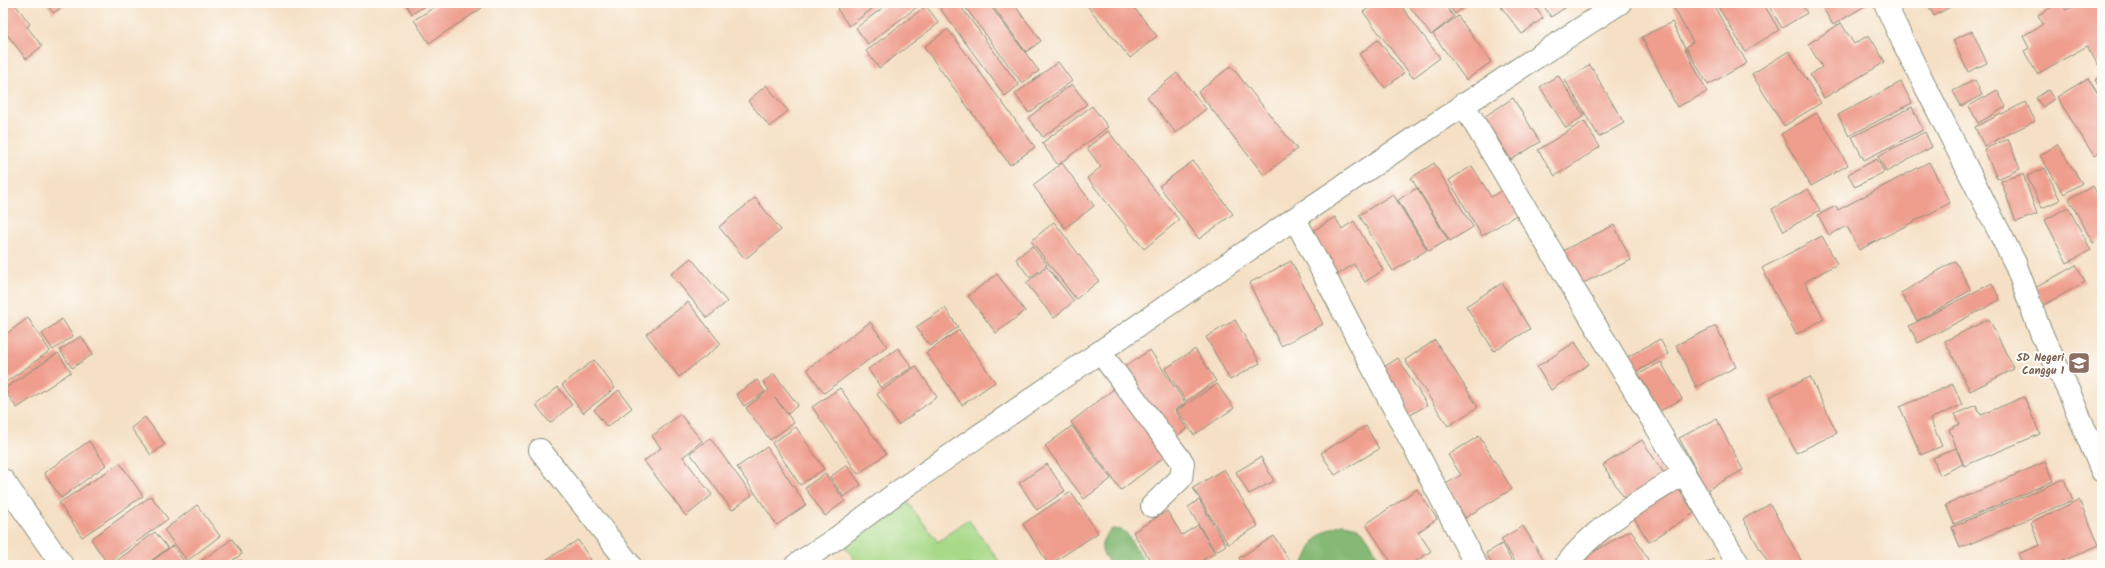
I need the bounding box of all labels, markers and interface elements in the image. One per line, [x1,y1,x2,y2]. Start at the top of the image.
place label: SD Negeri Canggu 1 [2017,349,2065,380]
school or university icon: SD Negeri Canggu 1 [2066,350,2092,376]

